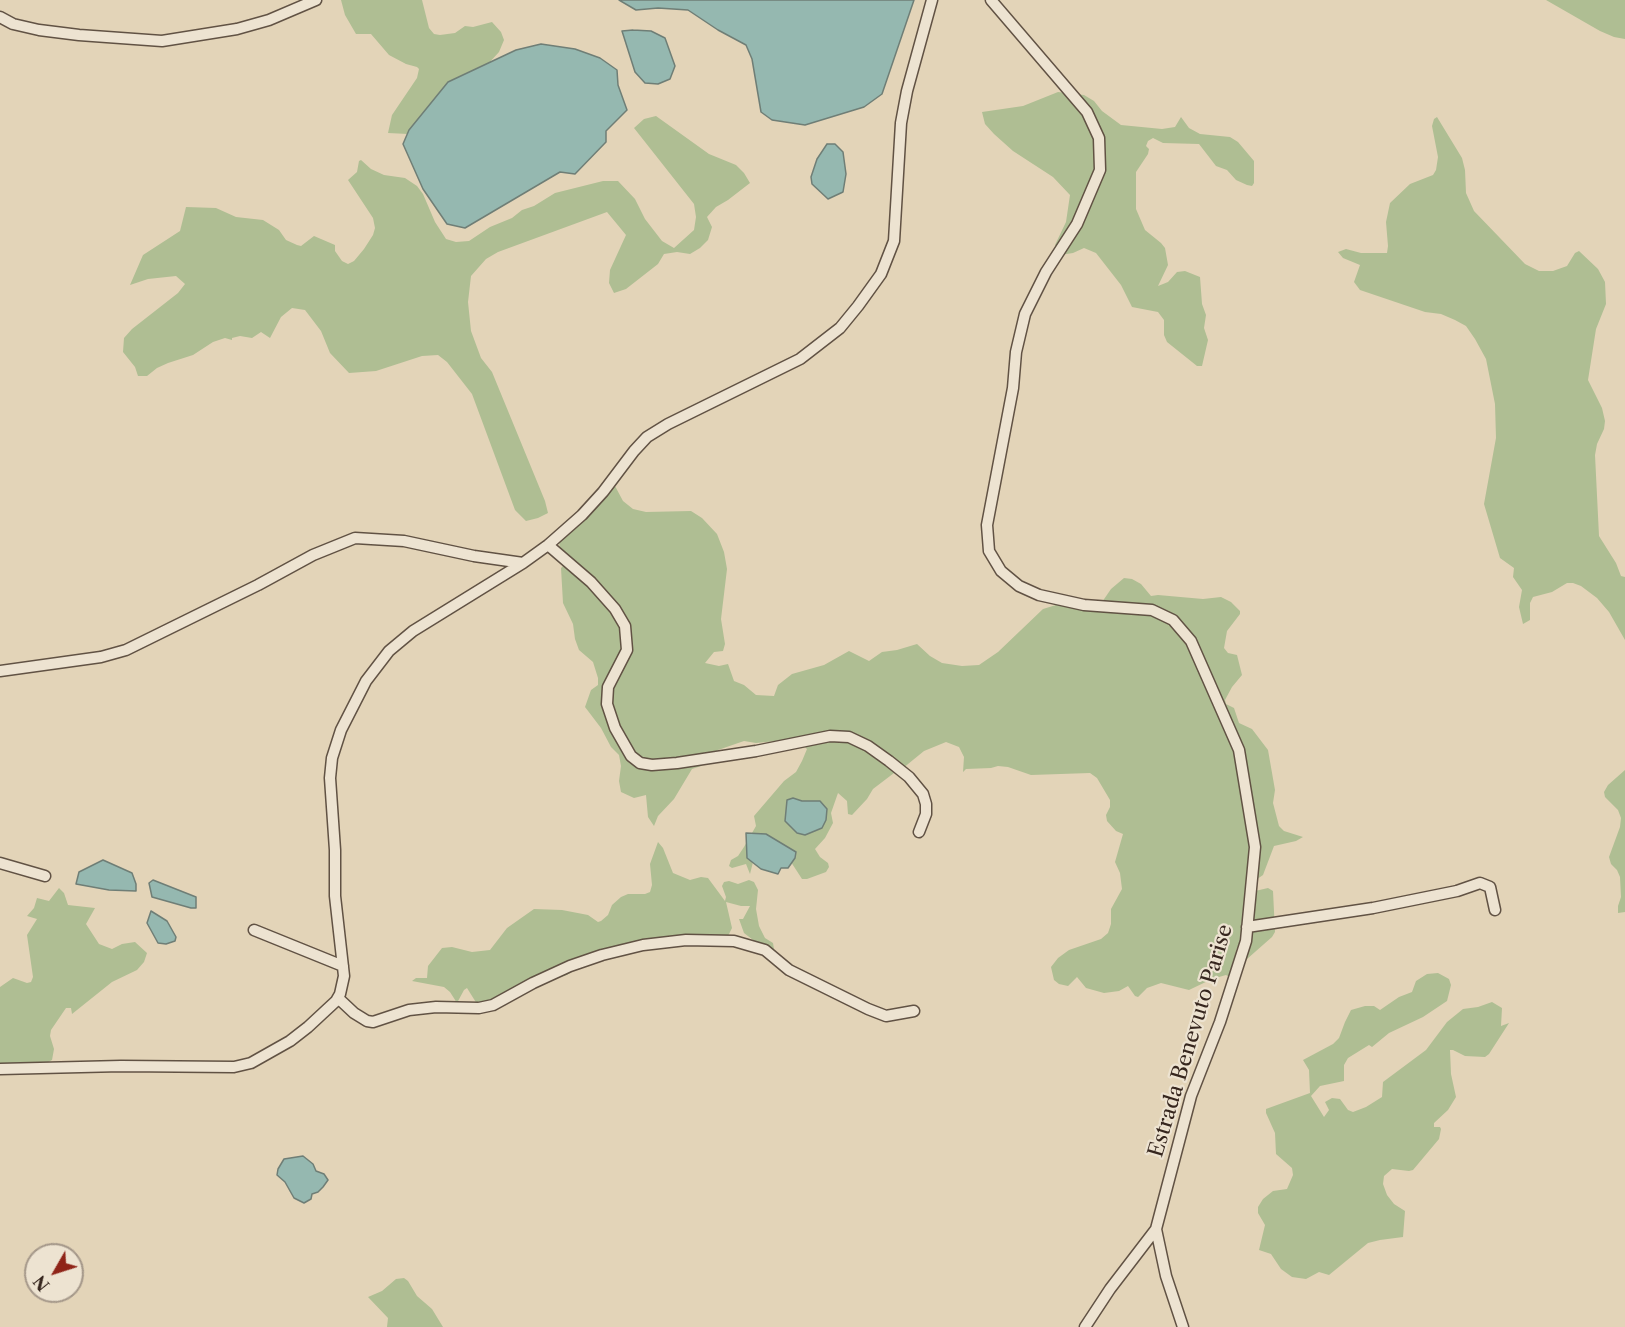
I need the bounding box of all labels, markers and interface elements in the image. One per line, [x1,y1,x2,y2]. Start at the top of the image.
street label: Estrada Benevuto Parise [1144,922,1238,1160]
north arrow [24,1243,84,1303]
text: N [29,1271,54,1295]

